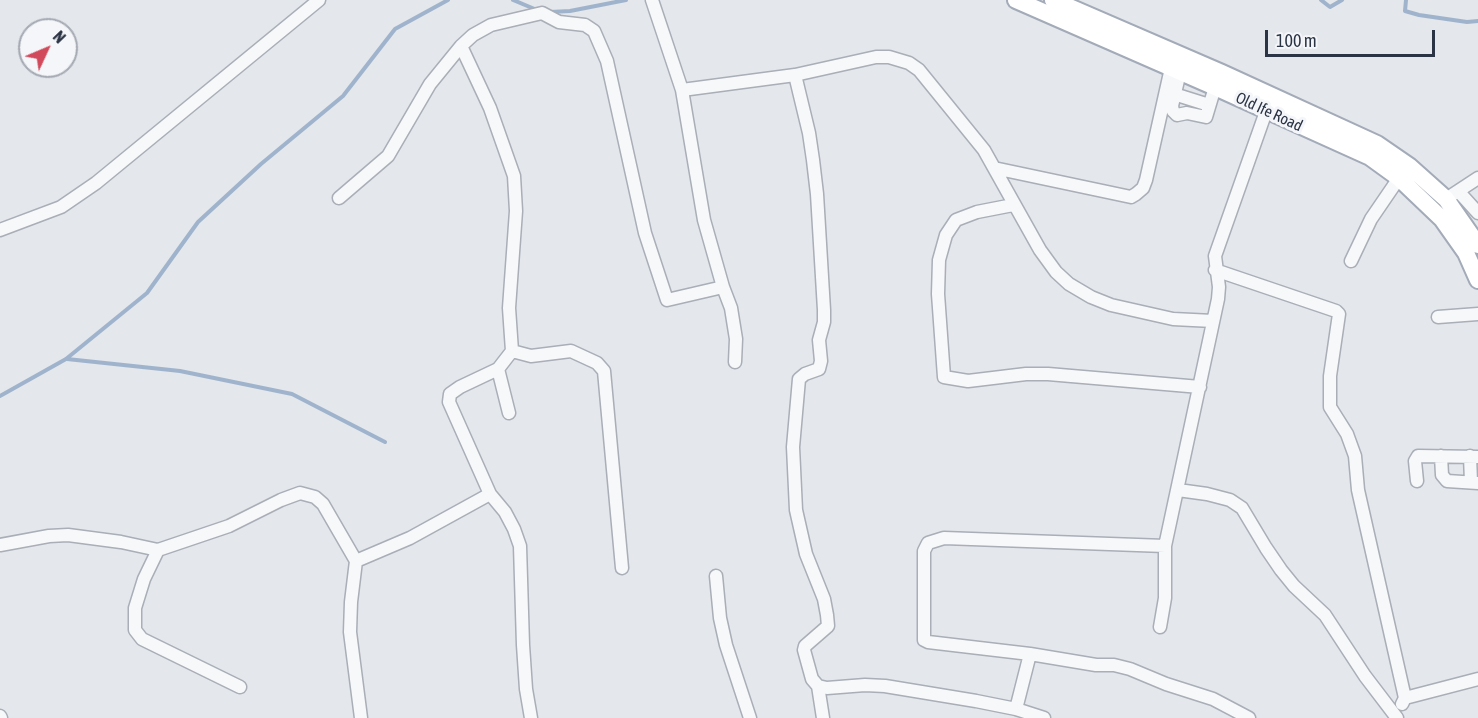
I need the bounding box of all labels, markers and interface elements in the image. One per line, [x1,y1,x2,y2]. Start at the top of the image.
north arrow [18,18,78,78]
scale bar [1268,18,1438,56]
text: N [50,27,69,47]
text: 100 m [1276,30,1317,51]
street label: Old Ife Road [1232,88,1306,136]

